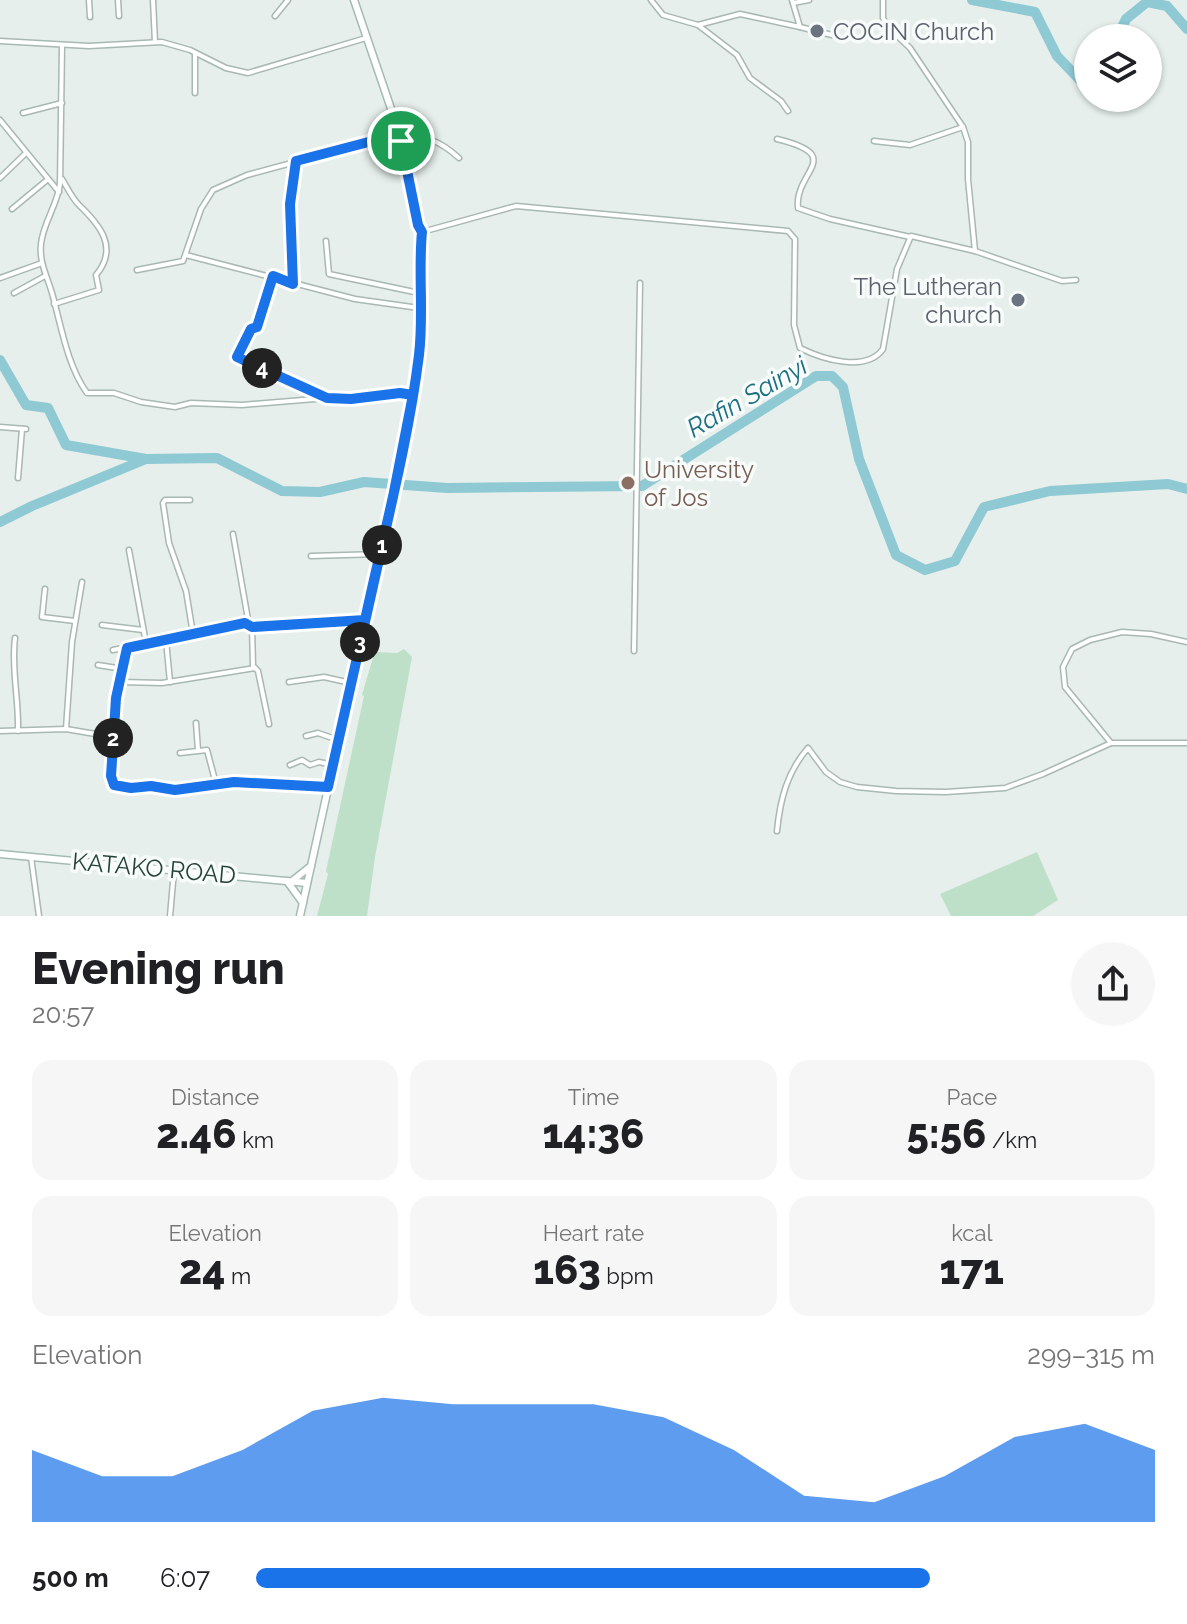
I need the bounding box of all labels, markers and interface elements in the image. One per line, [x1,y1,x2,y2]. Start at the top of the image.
place label: COCIN Church [833,17,994,46]
marker: COCIN Church [808,22,826,40]
map controls [1074,24,1162,112]
button: layers [1074,24,1162,112]
pin [367,107,435,175]
icon: arrive [379,119,423,163]
place label: The Lutheran church [853,272,1002,329]
marker: The Lutheran church [1009,291,1027,309]
pin: 4 [242,348,282,388]
water label: Rafin Sainyi [682,350,814,443]
text: 4 [256,355,268,381]
place label: University of Jos [644,455,754,512]
marker: University of Jos [619,474,637,492]
pin: 1 [362,525,402,565]
text: 1 [377,532,387,558]
pin: 3 [340,622,380,662]
text: 3 [354,629,366,655]
pin: 2 [93,718,133,758]
text: 2 [107,725,119,751]
street label: KATAKO ROAD [71,846,237,890]
button: share [1071,942,1155,1026]
text: Evening run [32,943,285,994]
text: 20:57 [32,999,94,1029]
text: Distance [171,1084,259,1110]
text: Time [568,1084,619,1110]
text: Pace [947,1084,997,1110]
text: 2.46 [156,1110,237,1157]
text: 14:36 [543,1110,644,1157]
text: 5:56 [906,1110,986,1157]
text: km [237,1127,274,1153]
text: /km [986,1127,1037,1153]
text: Elevation [168,1220,262,1246]
text: Heart rate [543,1220,644,1246]
text: kcal [951,1220,992,1246]
text: 24 [179,1246,225,1293]
text: 163 [533,1246,601,1293]
text: 171 [940,1246,1004,1293]
text: m [225,1263,251,1289]
text: bpm [601,1263,654,1289]
text: Elevation [32,1340,142,1370]
text: 299–315 m [1027,1340,1155,1370]
text: 500 m [32,1563,109,1593]
text: 6:07 [160,1563,210,1593]

